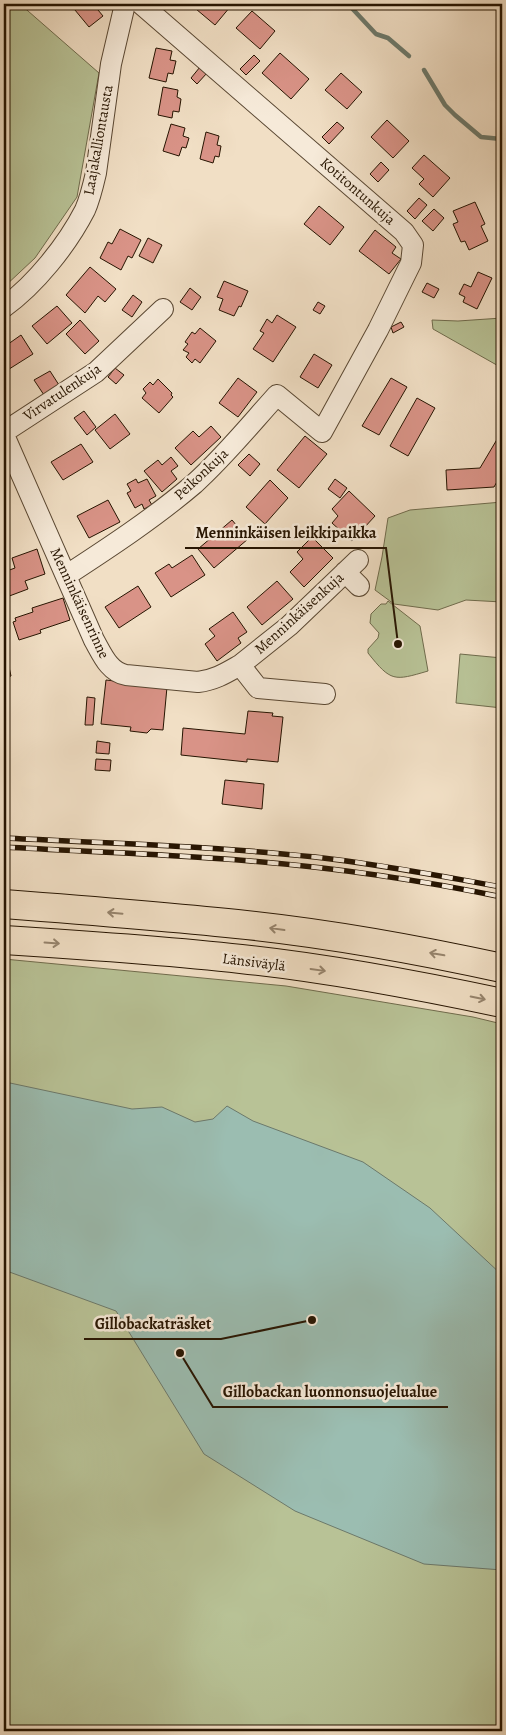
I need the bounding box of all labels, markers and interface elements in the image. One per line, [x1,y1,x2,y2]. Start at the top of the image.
street label: Laajakalliontausta [78,83,118,197]
street label: Kotitontunkuja [316,153,400,229]
street label: Virvatulenkuja [18,358,105,426]
street label: Peikonkuja [169,444,233,504]
callout: Menninkäisen leikkipaikka [185,517,386,548]
text: Menninkäisen leikkipaikka [196,522,377,544]
street label: Menninkäisenrinne [45,544,115,662]
street label: Menninkäisenkuja [250,568,348,658]
one-way arrow [107,908,123,918]
one-way arrow [269,924,285,934]
one-way arrow [44,939,60,948]
street label: Länsiväylä [221,948,287,976]
one-way arrow [430,948,446,958]
one-way arrow [310,966,326,976]
one-way arrow [470,994,486,1004]
callout: Gillobackaträsket [84,1308,221,1339]
text: Gillobackaträsket [95,1313,212,1335]
callout: Gillobackan luonnonsuojelualue [213,1376,448,1407]
text: Gillobackan luonnonsuojelualue [223,1381,437,1403]

